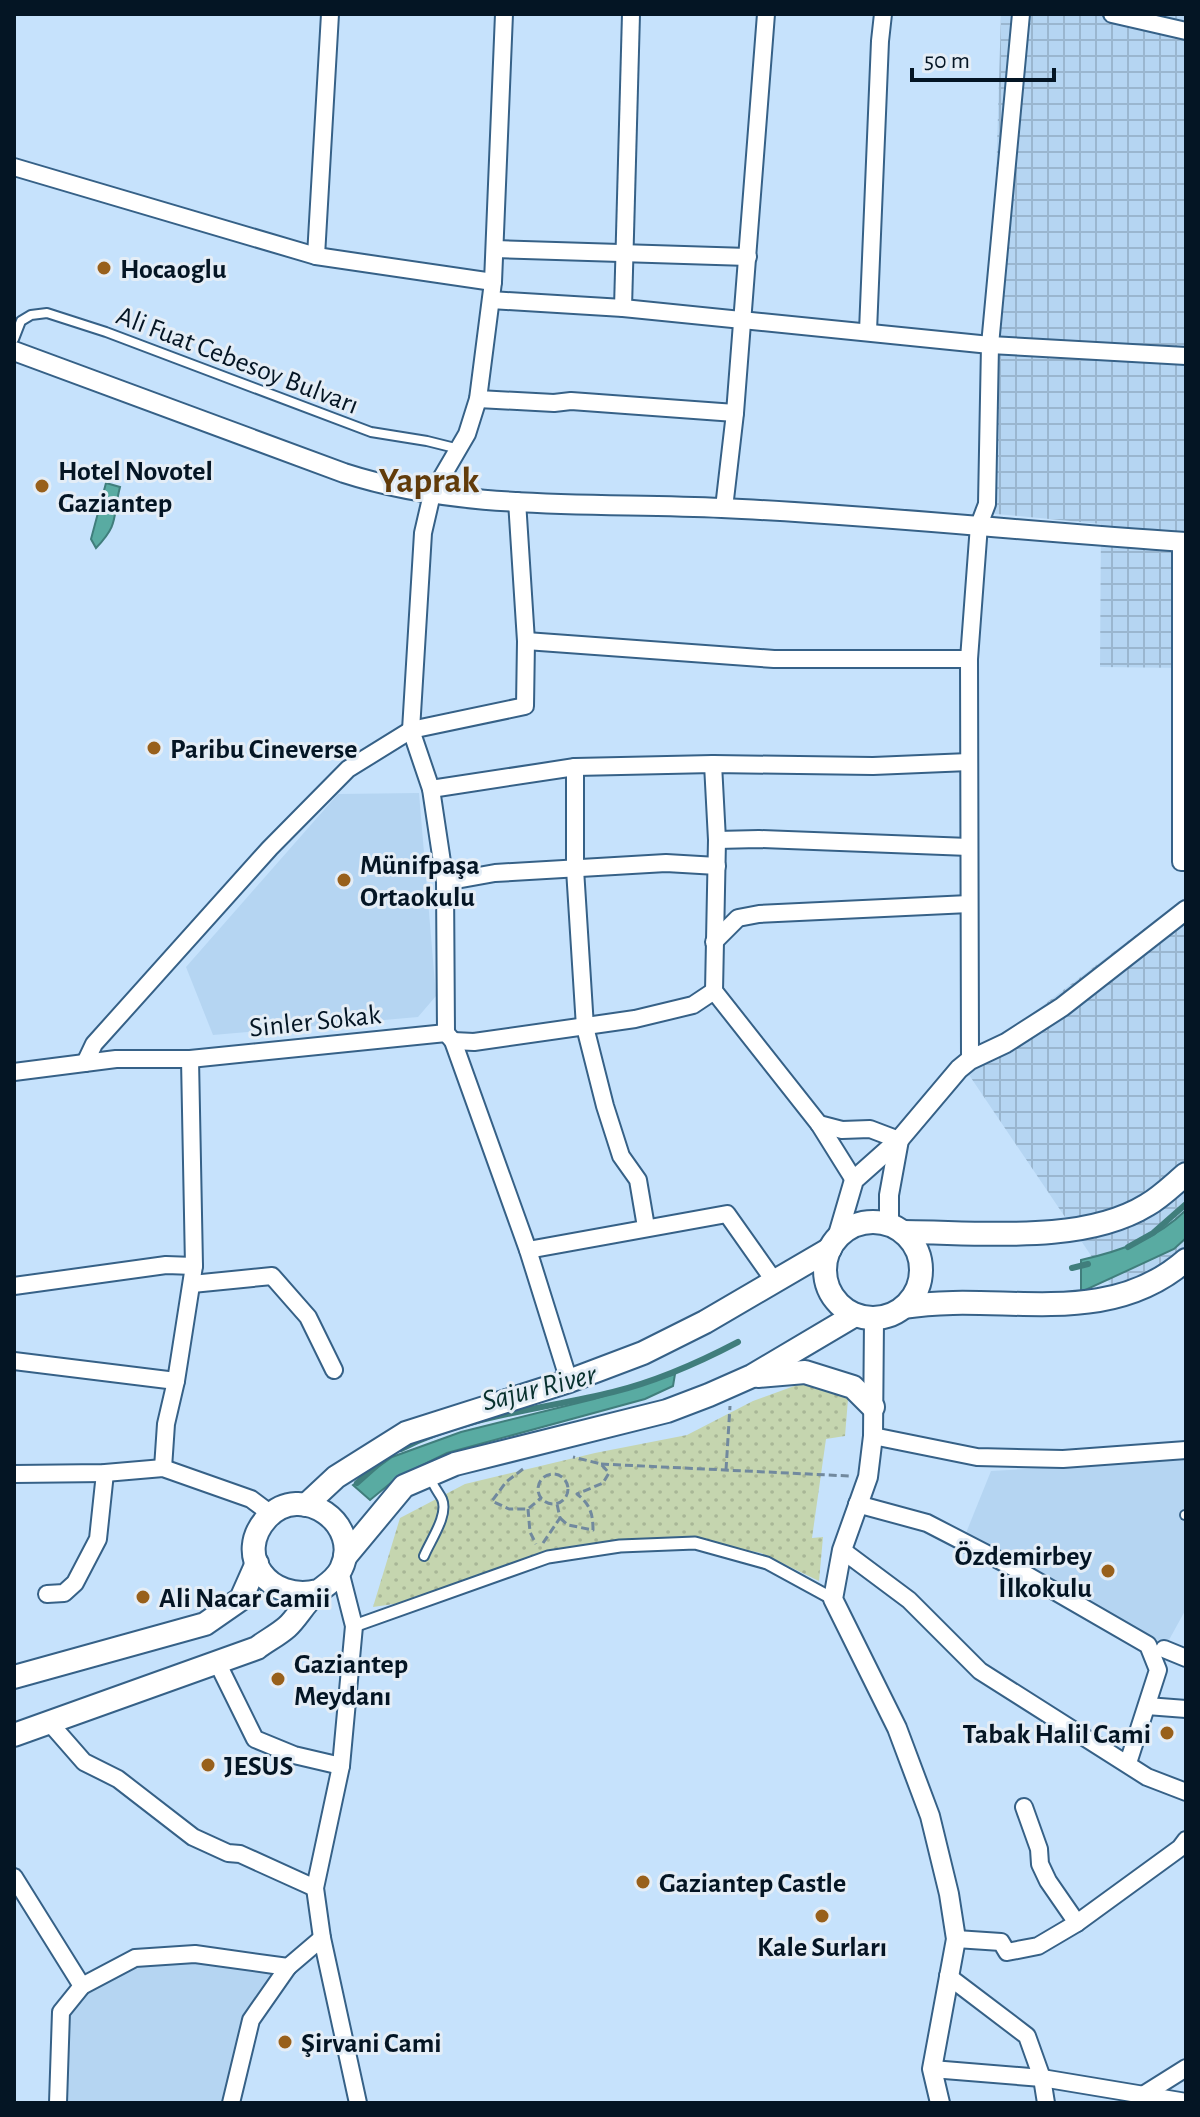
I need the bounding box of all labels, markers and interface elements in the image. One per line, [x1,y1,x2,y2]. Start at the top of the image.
scale bar [912,32,1054,82]
text: 50 m [924,49,970,73]
place label: Hocaoglu [120,256,227,284]
marker: Hocaoglu [95,259,113,277]
street label: Ali Fuat Cebesoy Bulvarı [112,302,362,420]
place label: Hotel Novotel Gaziantep [58,458,213,518]
district label: Yaprak [379,463,480,499]
marker: Hotel Novotel Gaziantep [33,477,51,495]
place label: Paribu Cineverse [170,736,358,764]
marker: Paribu Cineverse [145,739,163,757]
place label: Münifpaşa Ortaokulu [360,852,480,912]
marker: Münifpaşa Ortaokulu [335,871,353,889]
street label: Sinler Sokak [248,1001,383,1043]
water label: Sajur River [479,1359,601,1417]
place label: Özdemirbey İlkokulu [955,1541,1092,1603]
marker: Özdemirbey İlkokulu [1099,1562,1117,1580]
place label: Ali Nacar Camii [159,1585,330,1613]
marker: Ali Nacar Camii [134,1588,152,1606]
place label: Gaziantep Meydanı [294,1651,408,1711]
marker: Gaziantep Meydanı [269,1670,287,1688]
place label: Tabak Halil Cami [963,1721,1151,1749]
marker: Tabak Halil Cami [1158,1724,1176,1742]
place label: JESUS [224,1753,293,1781]
marker: JESUS [199,1756,217,1774]
place label: Gaziantep Castle [659,1870,846,1898]
marker: Gaziantep Castle [634,1873,652,1891]
marker: Kale Surları [813,1907,831,1925]
place label: Kale Surları [757,1934,887,1962]
place label: Şirvani Cami [301,2030,442,2058]
marker: Şirvani Cami [276,2033,294,2051]

